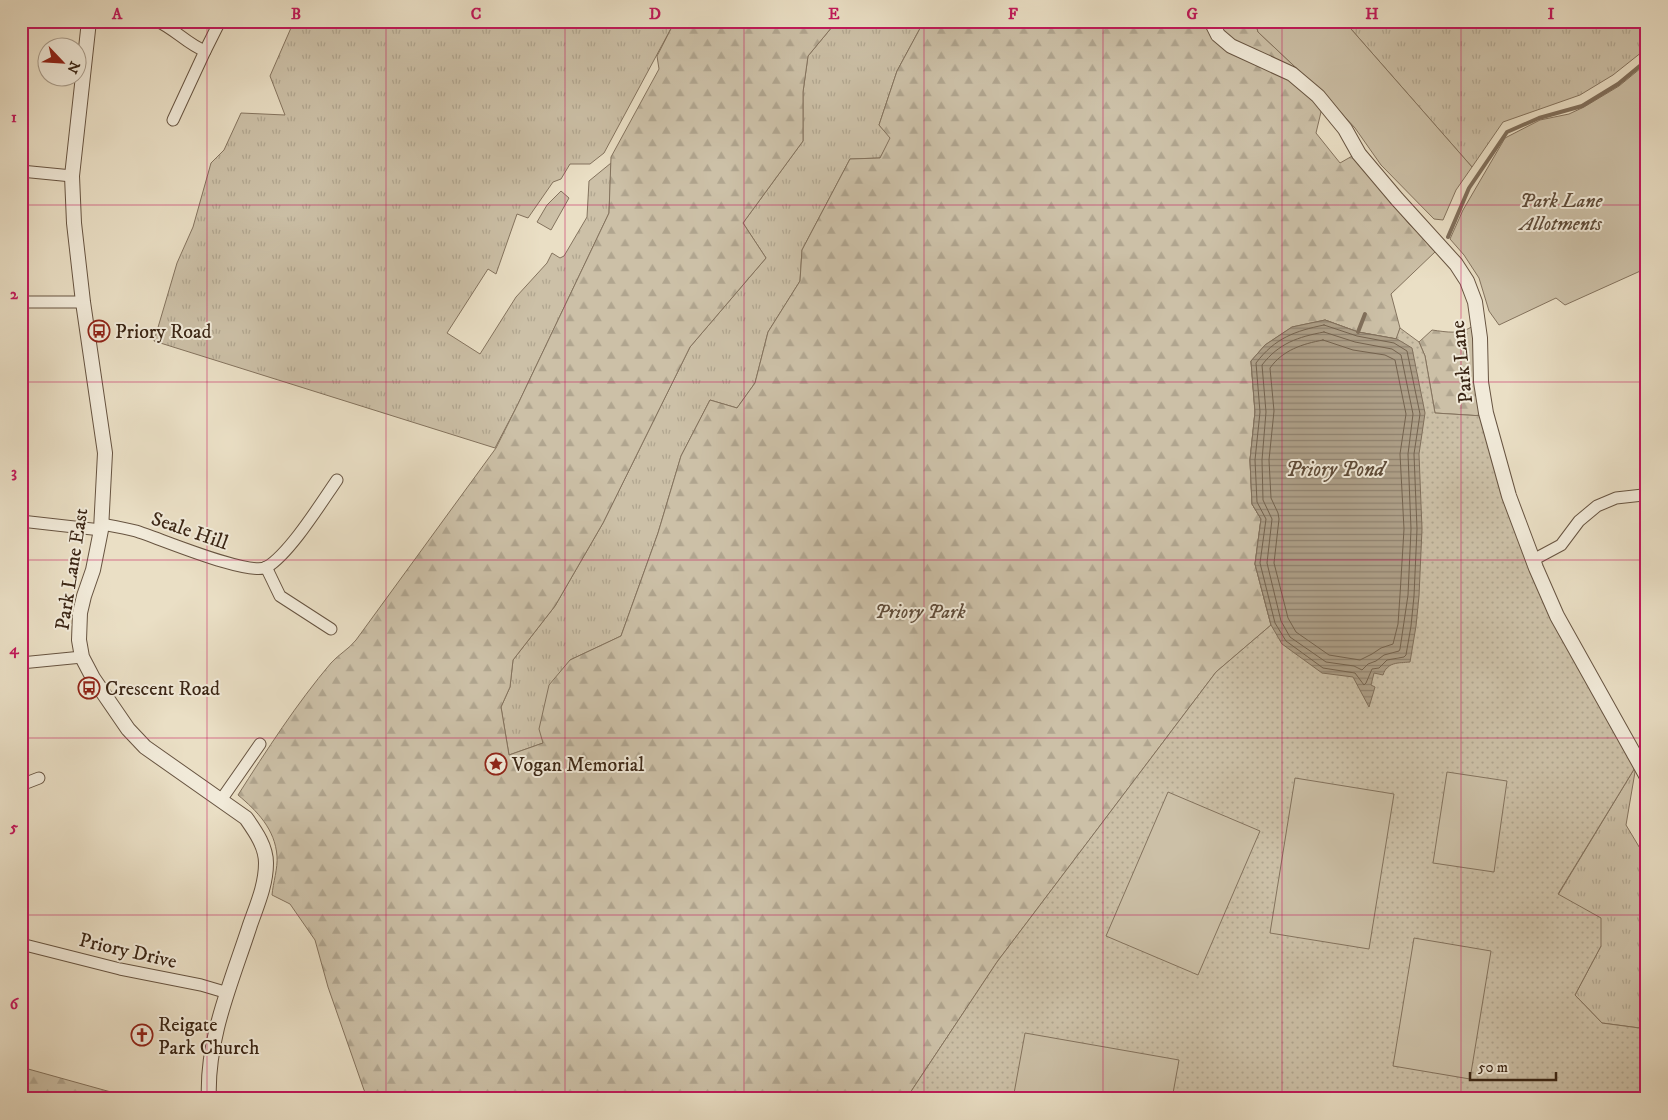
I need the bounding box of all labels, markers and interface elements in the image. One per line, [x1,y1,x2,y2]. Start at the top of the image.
text: A [111,4,123,24]
text: B [291,4,301,24]
text: C [471,4,481,24]
text: D [649,4,661,24]
text: E [828,4,840,24]
text: F [1008,4,1018,24]
text: G [1186,4,1198,24]
text: H [1365,4,1379,24]
text: I [1548,4,1555,24]
north arrow [38,38,88,88]
text: N [62,58,83,77]
text: 1 [11,107,17,127]
park label: Park Lane Allotments [1518,189,1603,237]
text: 2 [10,284,19,304]
bus stop icon: Priory Road [87,319,111,343]
street label: Park Lane [1446,319,1479,405]
place label: Priory Road [115,320,212,345]
water label: Priory Pond [1285,457,1388,483]
text: 3 [11,462,17,482]
street label: Park Lane East [50,506,94,632]
street label: Seale Hill [148,507,231,556]
park label: Priory Park [874,600,966,625]
text: 4 [8,639,19,659]
bus stop icon: Crescent Road [77,676,101,700]
place label: Crescent Road [105,677,220,702]
place icon: Vogan Memorial [484,752,508,776]
place label: Vogan Memorial [511,753,644,778]
text: 5 [9,817,18,837]
street label: Priory Drive [76,928,179,975]
text: 6 [10,994,20,1014]
place label: Reigate Park Church [158,1013,260,1061]
church icon: Reigate Park Church [130,1023,154,1047]
scale bar [1470,1050,1557,1082]
text: 50 m [1478,1058,1508,1077]

